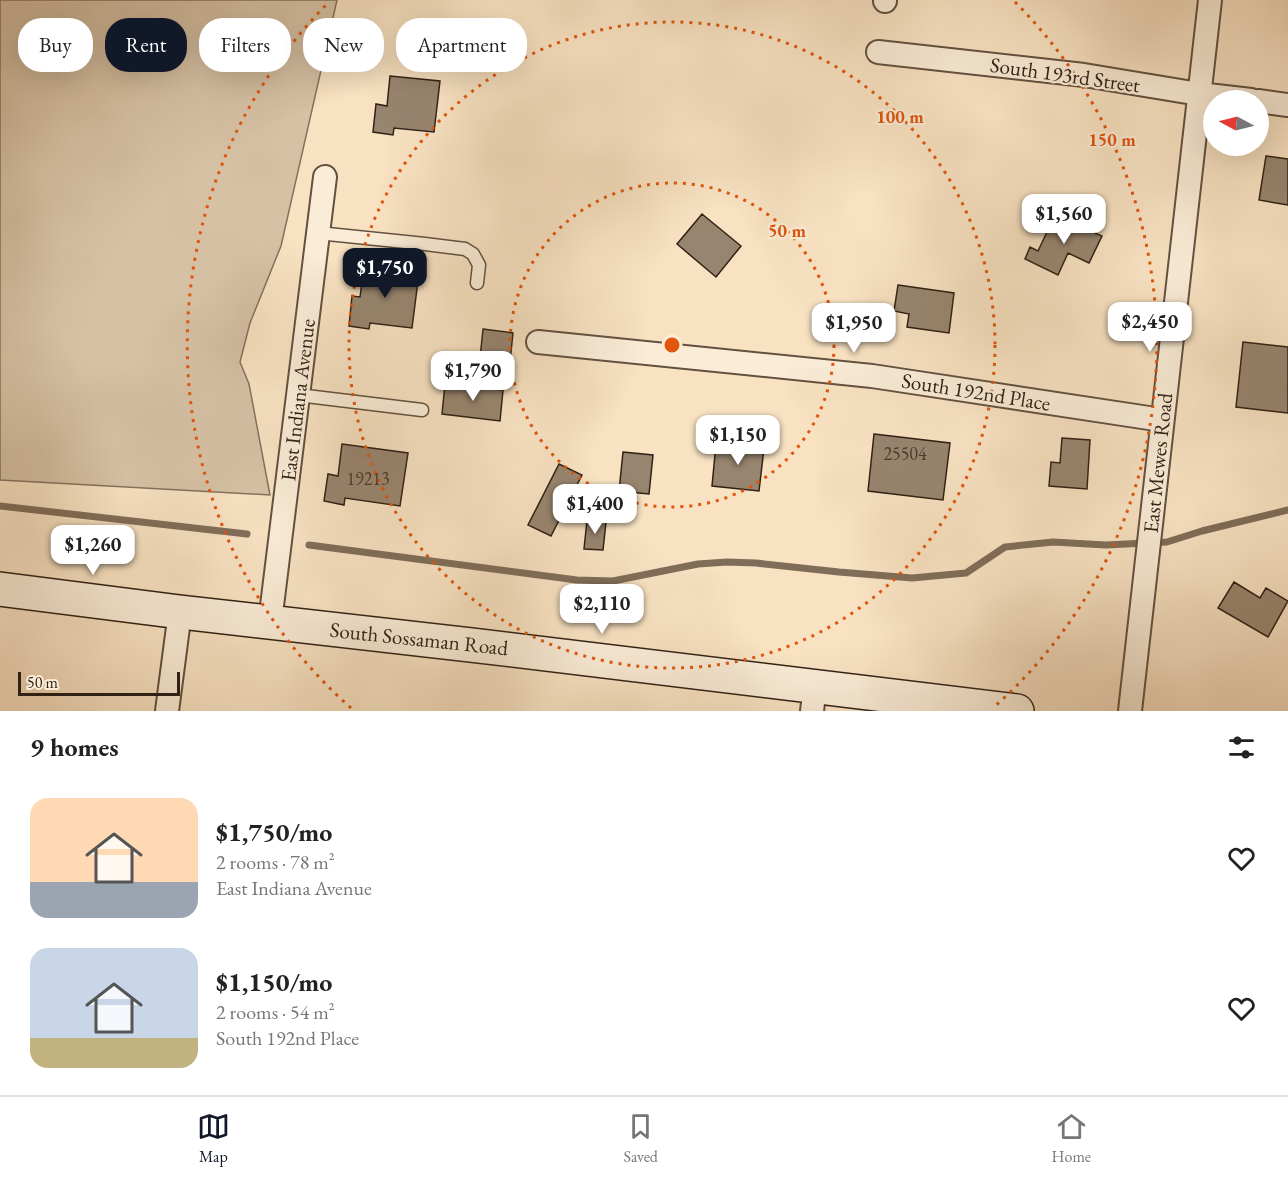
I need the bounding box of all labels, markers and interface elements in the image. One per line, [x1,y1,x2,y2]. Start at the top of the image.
chip: Buy [18,18,93,72]
chip: Rent [105,18,187,72]
chip: Filters [199,18,291,72]
chip: New [303,18,384,72]
chip: Apartment [396,18,527,72]
street label: South 193rd Street [988,51,1142,98]
north arrow [1203,90,1269,156]
map controls [1203,90,1269,156]
text: 100 m [876,105,924,128]
text: 150 m [1088,128,1136,151]
pin: $1,560 [1015,194,1113,245]
text: $1,560 [1036,200,1092,226]
text: 50 m [768,219,806,242]
pin: $1,750 [336,248,434,299]
text: $1,750 [357,254,413,280]
pin: $2,450 [1101,302,1199,353]
pin: $1,950 [805,303,903,354]
text: $2,450 [1122,308,1178,334]
text: $1,950 [826,309,882,335]
street label: East Indiana Avenue [274,317,321,483]
centre of rings [662,335,682,355]
pin: $1,790 [424,351,522,402]
text: $1,790 [445,357,501,383]
street label: South 192nd Place [900,366,1052,417]
street label: East Mewes Road [1137,391,1178,534]
pin: $1,150 [689,415,787,466]
text: $1,150 [710,421,766,447]
house number: 25504 [883,442,927,465]
house number: 19213 [346,467,390,490]
pin: $1,400 [546,484,644,535]
text: $1,400 [567,490,623,516]
pin: $1,260 [44,525,142,576]
text: $1,260 [65,531,121,557]
pin: $2,110 [553,584,651,635]
text: $2,110 [574,590,630,616]
street label: South Sossaman Road [329,616,510,661]
scale bar [18,669,180,696]
text: 50 m [27,672,58,693]
text: 9 homes [30,730,119,764]
icon: filters [1225,731,1258,764]
text: $1,750/mo [216,815,332,849]
icon: home [78,822,150,894]
icon: heart [1225,842,1258,875]
text: 2 rooms · 78 m² [216,849,335,875]
text: East Indiana Avenue [216,875,372,901]
text: $1,150/mo [216,965,332,999]
icon: home [78,972,150,1044]
icon: heart [1225,992,1258,1025]
text: 2 rooms · 54 m² [216,999,335,1025]
text: South 192nd Place [216,1025,359,1051]
tab: Map [197,1110,230,1167]
tab: Saved [624,1110,658,1167]
tab: Home [1052,1110,1091,1167]

